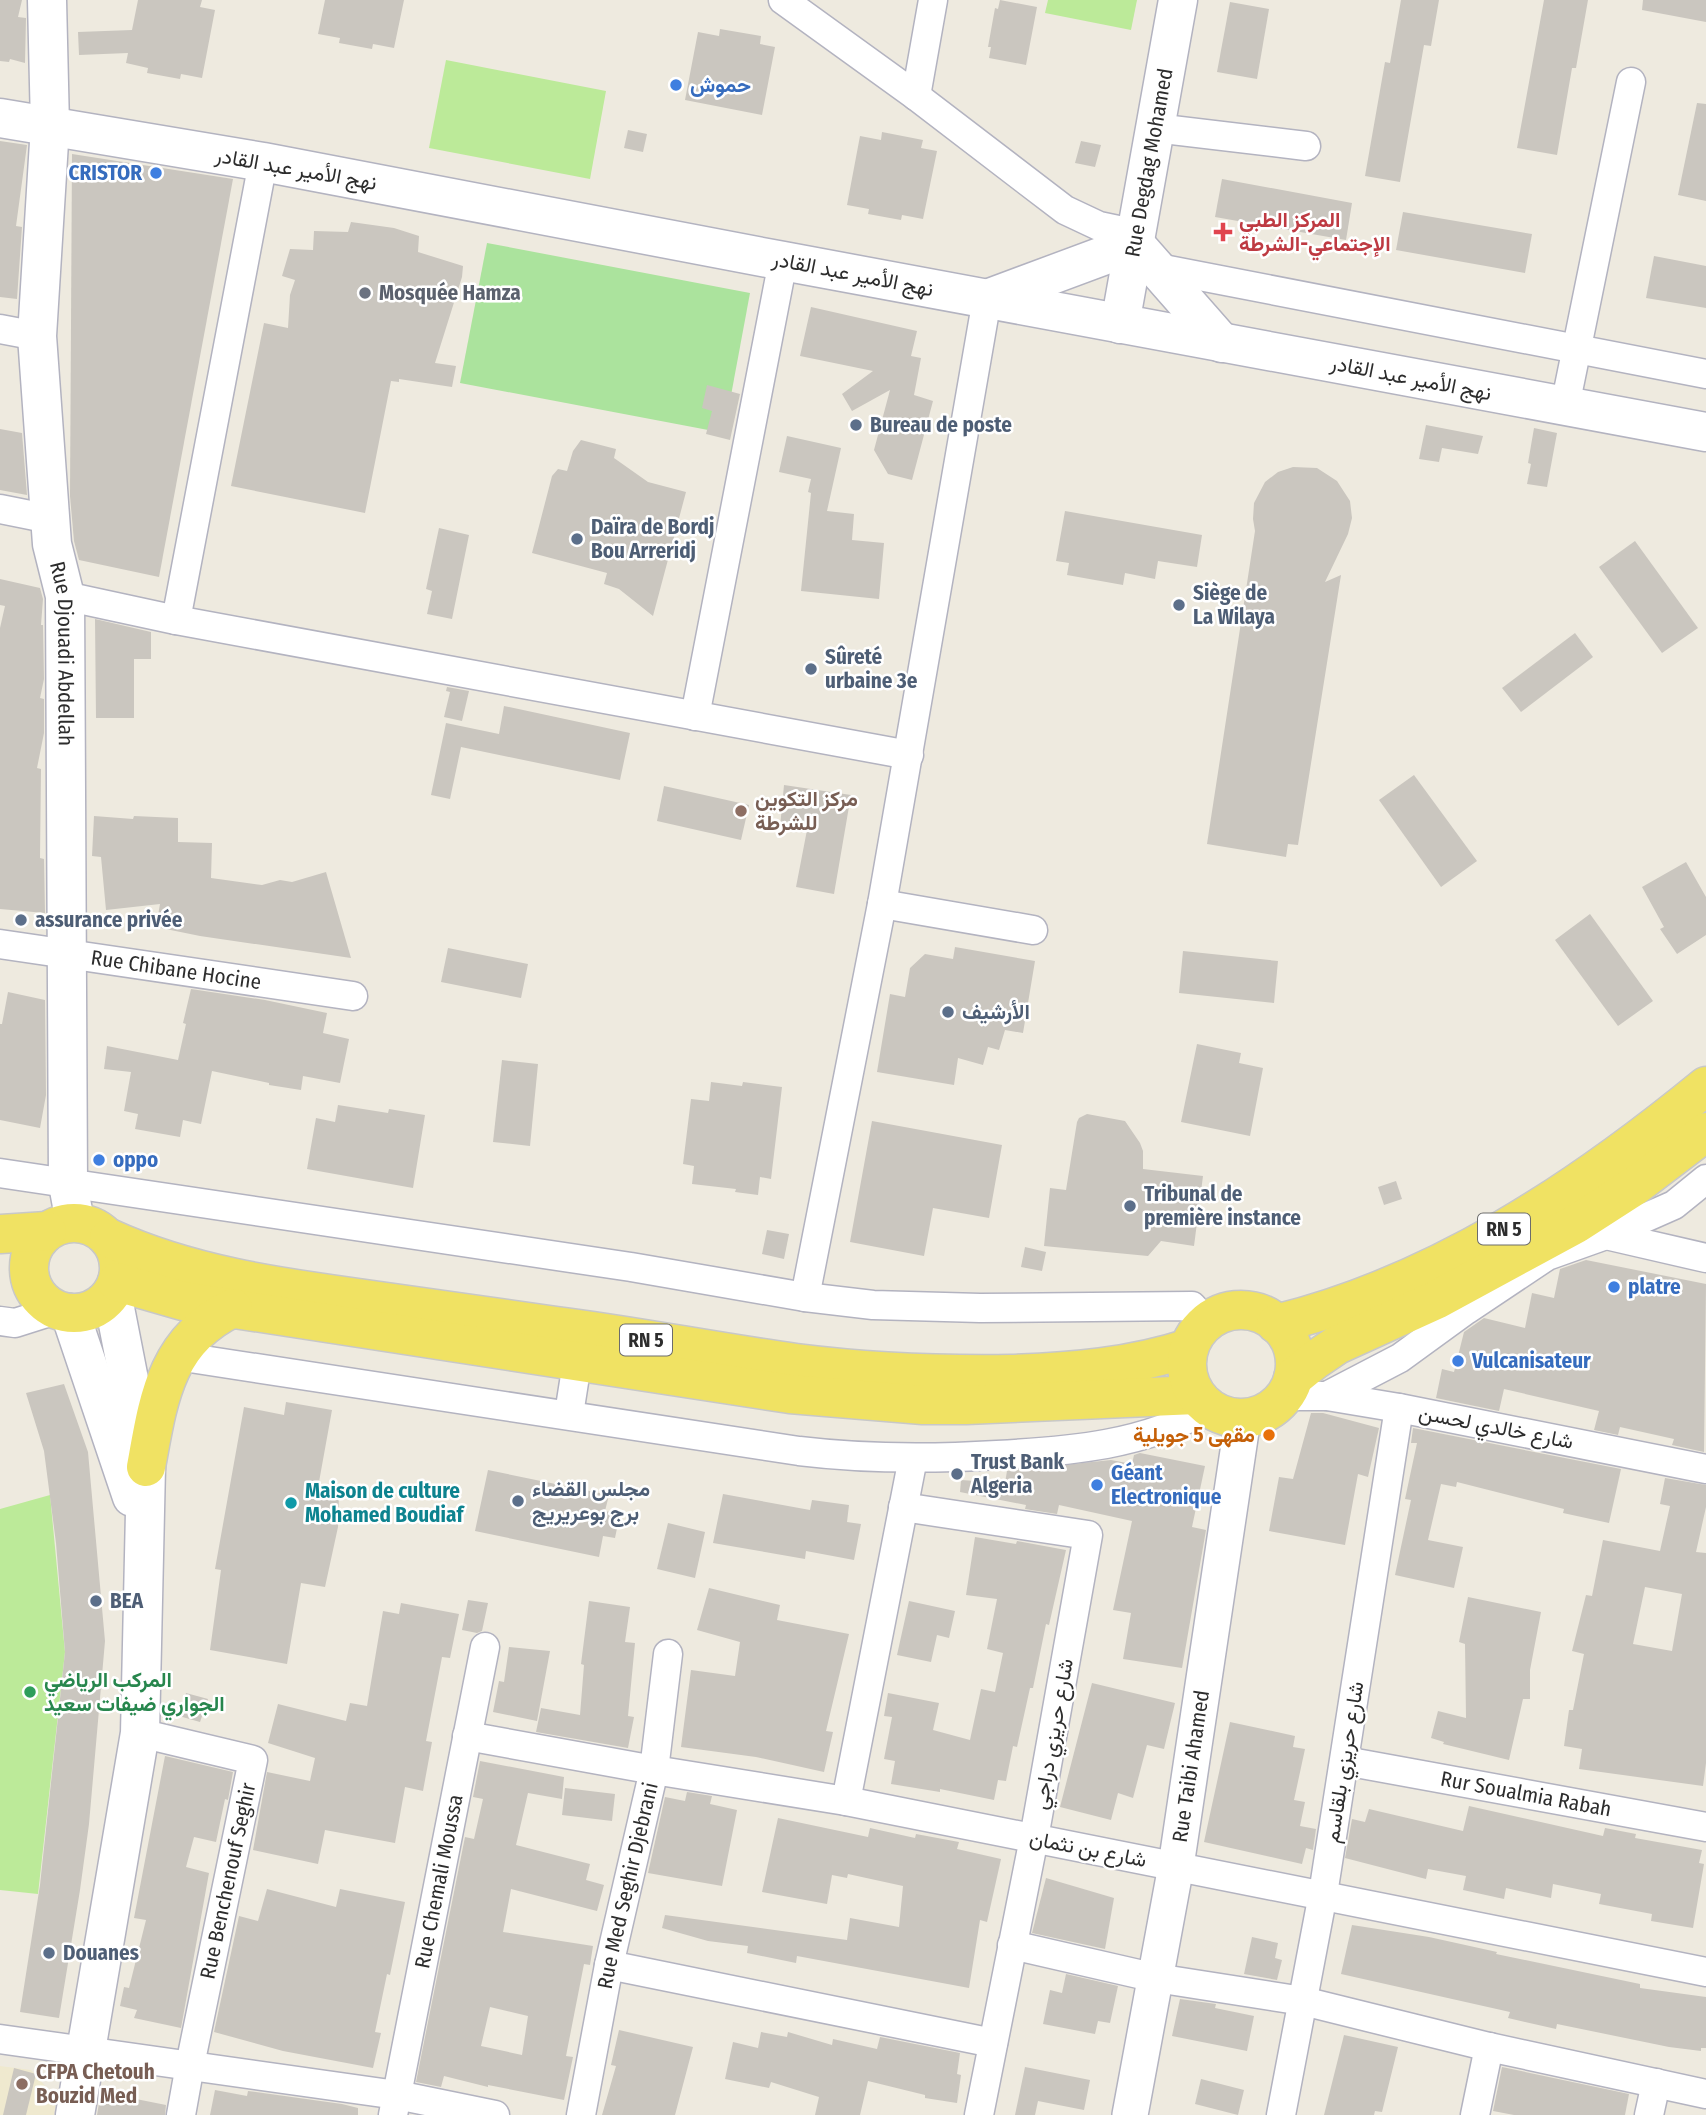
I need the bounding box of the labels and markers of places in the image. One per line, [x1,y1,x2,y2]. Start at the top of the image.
place label: حموش [690,72,751,98]
marker: حموش [668,77,684,93]
place label: CRISTOR [69,160,142,186]
marker: CRISTOR [148,165,164,181]
place label: المركز الطبي الإجتماعي-الشرطة [1239,207,1391,261]
marker: المركز الطبي الإجتماعي-الشرطة [1213,222,1233,242]
place label: Mosquée Hamza [379,280,521,306]
marker: Mosquée Hamza [357,285,373,301]
place label: Bureau de poste [870,412,1012,438]
marker: Bureau de poste [848,417,864,433]
place label: Daïra de Bordj Bou Arreridj [591,514,714,564]
marker: Daïra de Bordj Bou Arreridj [569,531,585,547]
place label: Siège de La Wilaya [1193,580,1275,630]
marker: Siège de La Wilaya [1171,597,1187,613]
place label: Sûreté urbaine 3e [825,644,918,694]
marker: Sûreté urbaine 3e [803,661,819,677]
place label: مركز التكوين للشرطة [755,786,858,836]
marker: مركز التكوين للشرطة [733,803,749,819]
place label: assurance privée [35,907,183,933]
marker: assurance privée [13,912,29,928]
place label: الأرشيف [962,999,1030,1025]
marker: الأرشيف [940,1004,956,1020]
place label: oppo [113,1147,158,1173]
marker: oppo [91,1152,107,1168]
place label: Tribunal de première instance [1144,1181,1301,1231]
marker: Tribunal de première instance [1122,1198,1138,1214]
place label: platre [1628,1274,1681,1300]
marker: platre [1606,1279,1622,1295]
place label: Vulcanisateur [1471,1348,1591,1374]
marker: Vulcanisateur [1450,1353,1466,1369]
place label: مقهى 5 جويلية [1133,1422,1255,1448]
marker: مقهى 5 جويلية [1261,1427,1277,1443]
place label: Trust Bank Algeria [970,1449,1064,1499]
place label: Géant Electronique [1111,1460,1222,1510]
marker: Trust Bank Algeria [949,1466,965,1482]
place label: مجلس القضاء برج بوعريريج [532,1476,650,1527]
marker: Géant Electronique [1089,1477,1105,1493]
place label: Maison de culture Mohamed Boudiaf [305,1478,465,1528]
marker: مجلس القضاء برج بوعريريج [510,1493,526,1509]
marker: Maison de culture Mohamed Boudiaf [283,1495,299,1511]
place label: BEA [110,1588,144,1614]
marker: BEA [88,1593,104,1609]
place label: المركب الرياضي الجواري ضيفات سعيد [44,1667,225,1721]
marker: المركب الرياضي الجواري ضيفات سعيد [22,1684,38,1700]
place label: Douanes [63,1940,139,1966]
marker: Douanes [41,1945,57,1961]
place label: CFPA Chetouh Bouzid Med [36,2059,155,2109]
marker: CFPA Chetouh Bouzid Med [14,2076,30,2092]

